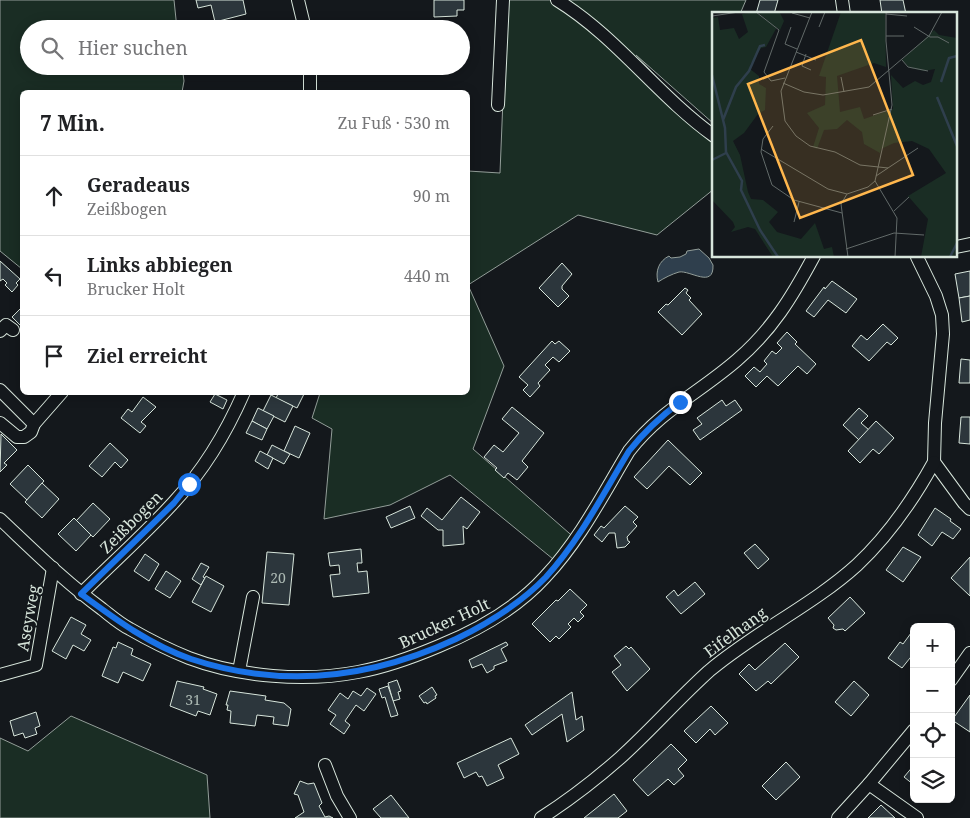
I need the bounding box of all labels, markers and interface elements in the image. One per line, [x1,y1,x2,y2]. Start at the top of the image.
inset map [712,12,958,258]
search box [20,20,470,75]
icon: search [38,34,66,62]
text: Hier suchen [78,35,188,61]
text: 7 Min. [40,109,105,137]
text: Zu Fuß · 530 m [338,112,450,134]
text: Geradeaus [87,172,190,198]
icon: ahead [40,182,68,210]
text: 90 m [413,185,450,207]
text: Zeißbogen [87,198,167,220]
text: Links abbiegen [87,252,233,278]
icon: left [40,262,68,290]
text: 440 m [404,265,450,287]
text: Brucker Holt [87,278,185,300]
icon: arrive [40,342,68,370]
text: Ziel erreicht [87,343,208,369]
route end [669,391,692,414]
route start [178,473,201,496]
street label: Zeißbogen [95,486,167,558]
house number: 20 [270,568,286,587]
street label: Aseyweg [11,583,45,653]
street label: Brucker Holt [395,592,493,654]
street label: Eifelhang [699,602,771,662]
map controls [910,623,955,803]
button: + [910,623,955,668]
button: − [910,668,955,713]
house number: 31 [185,690,201,709]
button: locate [910,713,955,758]
button: layers [910,758,955,803]

